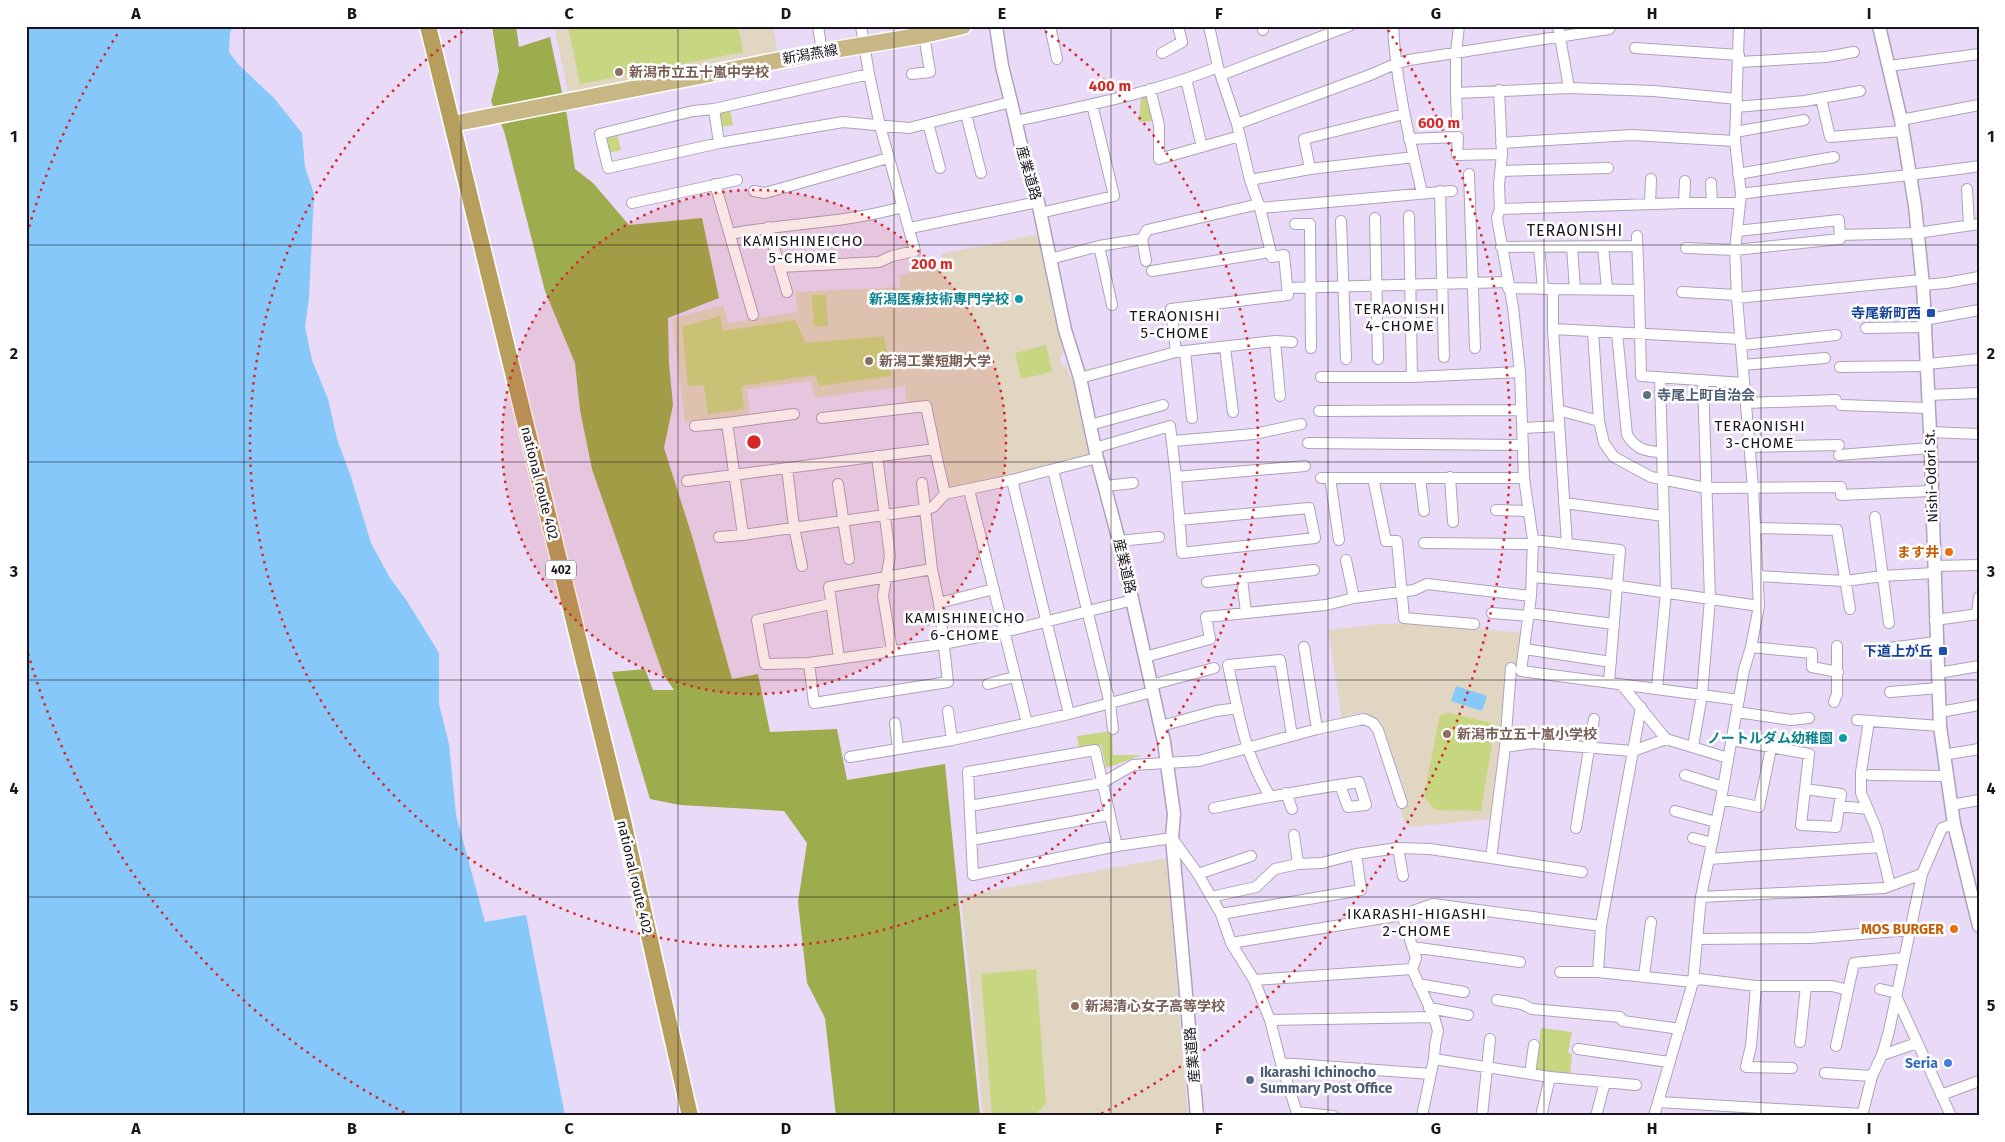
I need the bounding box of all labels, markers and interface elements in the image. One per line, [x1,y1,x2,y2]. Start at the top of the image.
text: A [130,4,141,23]
text: B [347,4,357,23]
text: C [564,4,574,23]
text: D [781,4,791,23]
text: E [998,4,1006,23]
text: F [1215,4,1223,23]
text: G [1431,4,1441,23]
text: H [1647,4,1657,23]
text: I [1867,4,1871,23]
street label: 新潟燕線 [781,41,839,68]
place label: 新潟市立五十嵐中学校 [629,64,769,81]
marker: 新潟市立五十嵐中学校 [613,66,625,78]
text: 400 m [1089,77,1131,95]
text: 600 m [1418,114,1460,132]
text: 1 [10,127,18,146]
text: 1 [1987,127,1995,146]
street label: 産業道路 [1013,144,1044,202]
district label: TERAONISHI [1527,221,1623,240]
district label: KAMISHINEICHO 5-CHOME [742,232,864,267]
text: 200 m [911,255,953,273]
place label: 新潟医療技術専門学校 [869,291,1009,308]
marker: 新潟医療技術専門学校 [1013,293,1025,305]
district label: TERAONISHI 4-CHOME [1354,300,1446,335]
place label: 寺尾新町西 [1851,305,1921,322]
district label: TERAONISHI 5-CHOME [1129,307,1221,342]
marker: 寺尾新町西 [1925,307,1937,319]
text: 2 [10,344,18,363]
text: 2 [1987,344,1995,363]
place label: 新潟工業短期大学 [879,353,991,370]
marker: 新潟工業短期大学 [863,355,875,367]
place label: 寺尾上町自治会 [1657,387,1755,404]
marker: 寺尾上町自治会 [1641,389,1653,401]
district label: TERAONISHI 3-CHOME [1714,417,1806,452]
street label: national route 402 [517,425,562,542]
street label: Nishi-Odori St. [1921,429,1942,523]
centre of rings [745,433,763,451]
street label: 産業道路 [1110,537,1139,595]
place label: ます井 [1897,544,1939,561]
marker: ます井 [1943,546,1955,558]
road number: 402 [546,560,576,580]
text: 3 [9,562,18,581]
text: 3 [1986,562,1995,581]
district label: KAMISHINEICHO 6-CHOME [904,609,1026,644]
place label: 下道上が丘 [1863,643,1933,660]
marker: 下道上が丘 [1937,645,1949,657]
place label: 新潟市立五十嵐小学校 [1457,726,1597,743]
marker: 新潟市立五十嵐小学校 [1441,728,1453,740]
place label: ノートルダム幼稚園 [1707,730,1833,747]
marker: ノートルダム幼稚園 [1837,732,1849,744]
text: 4 [9,779,19,798]
text: 4 [1986,779,1996,798]
street label: national route 402 [613,819,656,936]
district label: IKARASHI-HIGASHI 2-CHOME [1347,905,1487,940]
place label: MOS BURGER [1861,921,1944,938]
marker: MOS BURGER [1948,923,1960,935]
text: 5 [10,996,19,1015]
text: 5 [1987,996,1996,1015]
place label: 新潟清心女子高等学校 [1085,998,1225,1015]
marker: 新潟清心女子高等学校 [1069,1000,1081,1012]
street label: 産業道路 [1182,1026,1203,1084]
place label: Seria [1905,1055,1938,1072]
marker: Seria [1942,1057,1954,1069]
place label: Ikarashi Ichinocho Summary Post Office [1260,1064,1393,1097]
marker: Ikarashi Ichinocho Summary Post Office [1244,1074,1256,1086]
text: A [130,1119,141,1138]
text: B [347,1119,357,1138]
text: C [564,1119,574,1138]
text: D [781,1119,791,1138]
text: E [998,1119,1006,1138]
text: F [1215,1119,1223,1138]
text: G [1431,1119,1441,1138]
text: H [1647,1119,1657,1138]
text: I [1867,1119,1871,1138]

